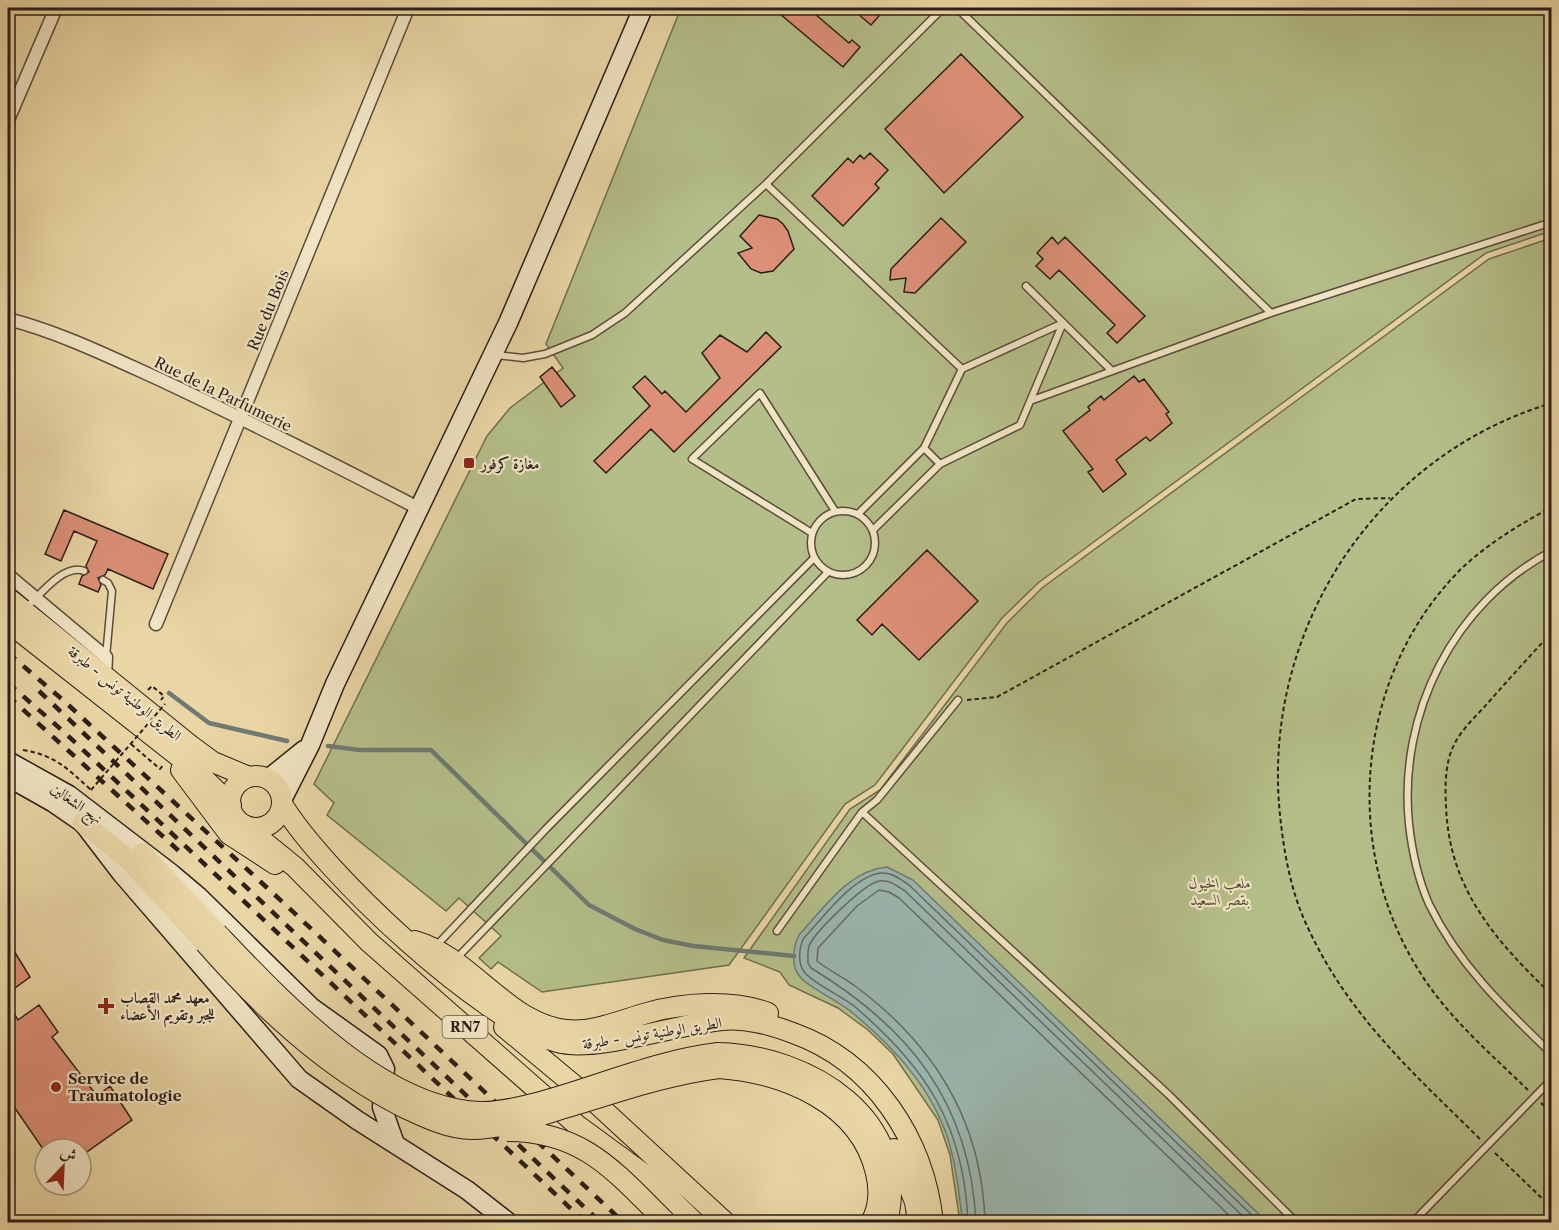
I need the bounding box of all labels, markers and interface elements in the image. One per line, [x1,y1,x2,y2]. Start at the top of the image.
street label: Rue du Bois [243,267,293,353]
street label: Rue de la Parfumerie [151,352,295,436]
place label: مغازة كرفور [479,454,539,474]
marker: مغازة كرفور [462,456,476,470]
street label: الطريق الوطنية تونس - طبرقة [64,641,186,746]
street label: نهج الشغالين [45,778,107,832]
park label: ملعب الخيول بقصر السعيد [1189,873,1251,910]
place label: معهد محمد القصاب للجبر وتقويم الأعضاء [120,988,216,1028]
marker: معهد محمد القصاب للجبر وتقويم الأعضاء [97,997,115,1015]
street label: الطريق الوطنية تونس - طبرقة [581,1013,723,1054]
road number: RN7 [442,1016,488,1038]
place label: Service de Traumatologie [68,1069,182,1105]
marker: Service de Traumatologie [49,1080,63,1094]
north arrow [33,1137,93,1197]
text: ش [58,1141,80,1165]

